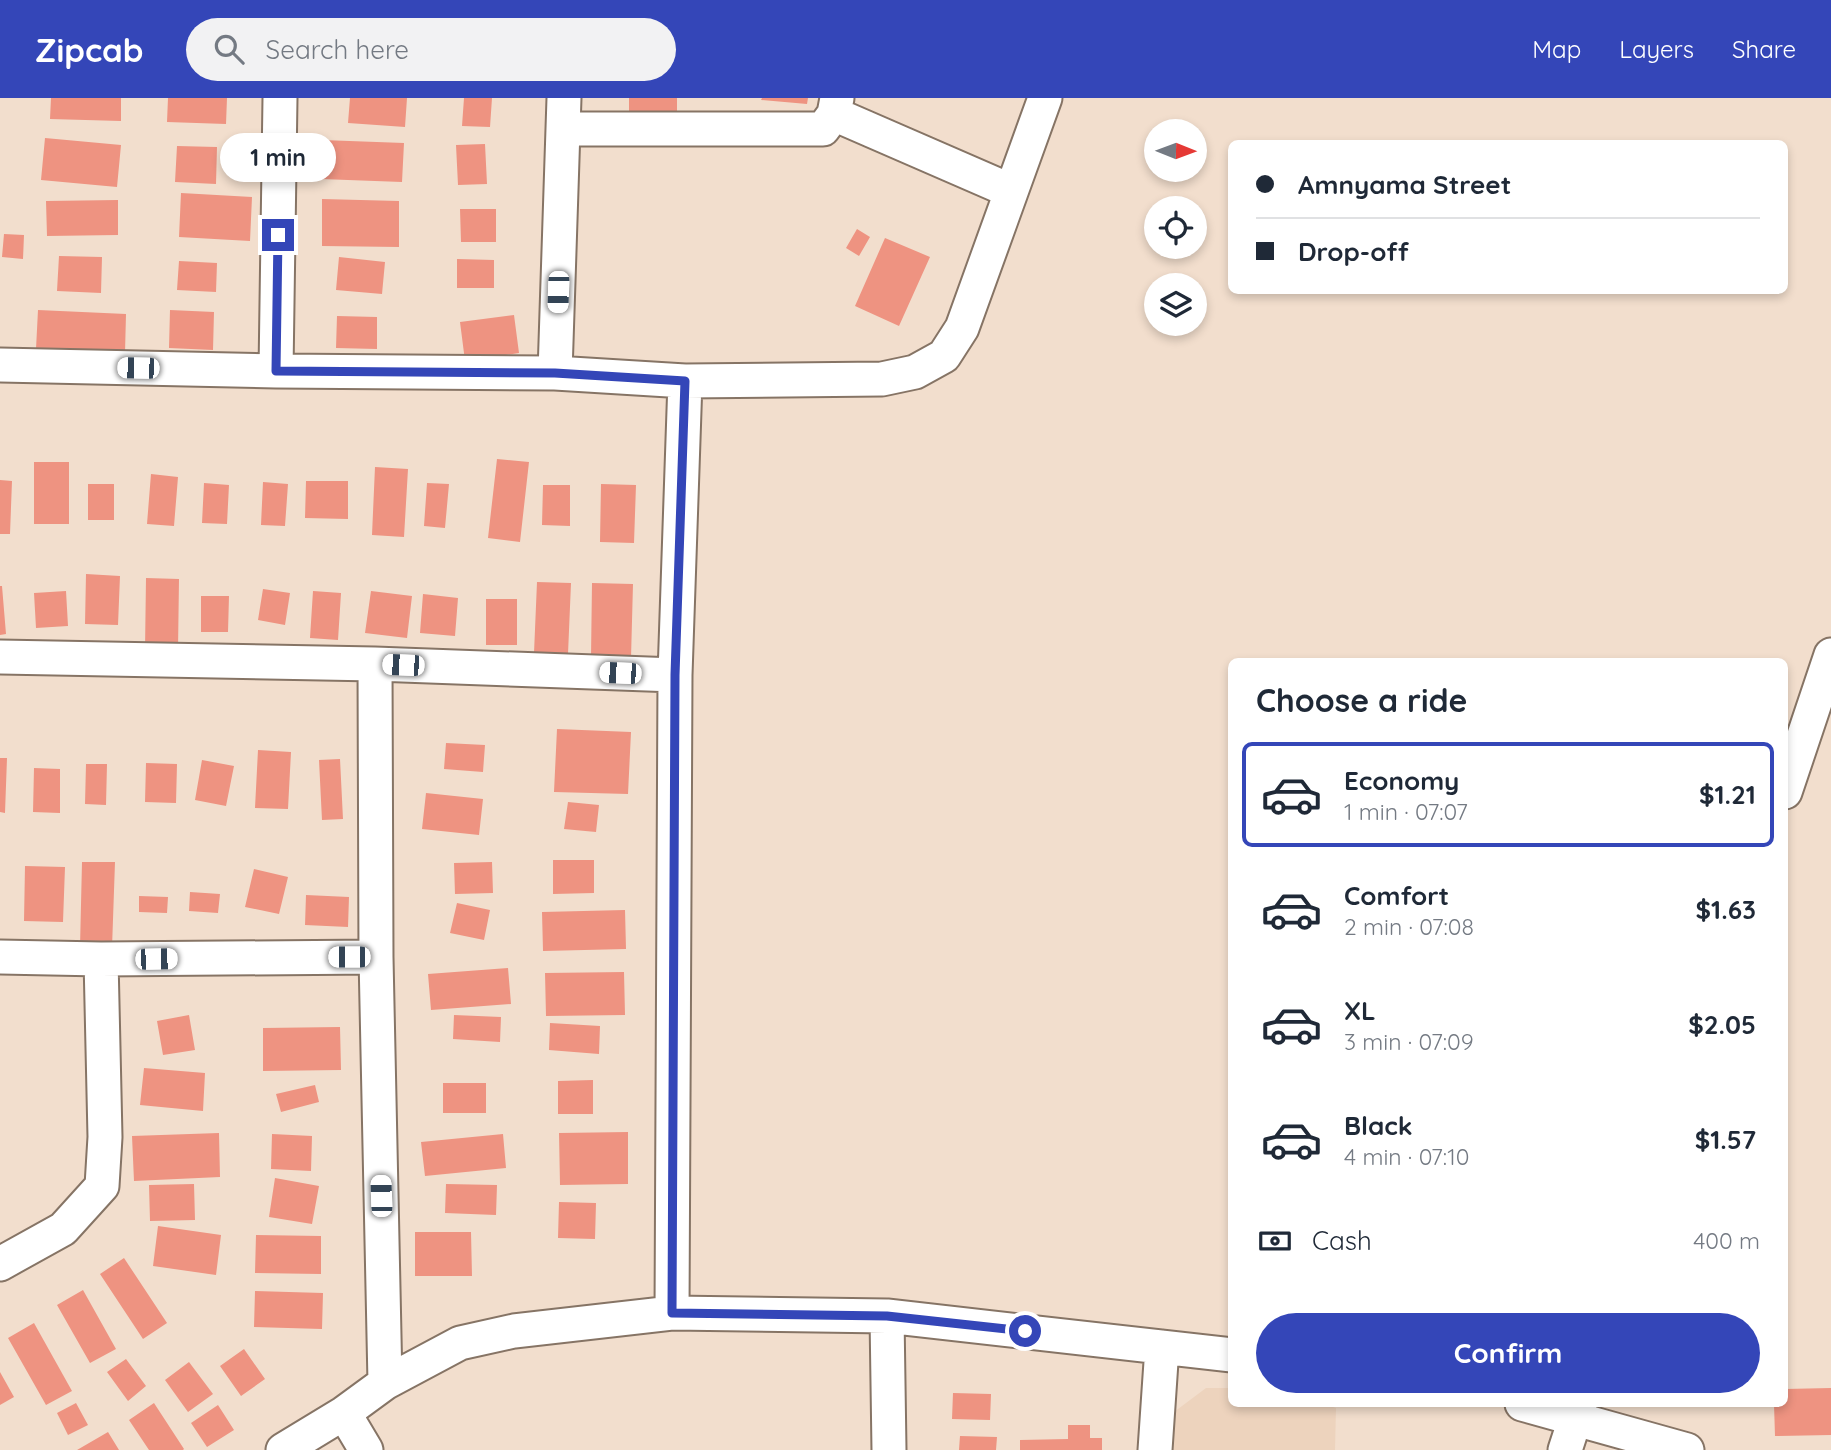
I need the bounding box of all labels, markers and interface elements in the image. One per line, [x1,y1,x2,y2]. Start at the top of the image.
search box [186,18,676,81]
text: Zipcab [35,29,144,70]
icon: search [210,30,248,68]
text: Search here [266,33,409,66]
text: Map [1532,34,1581,64]
text: Layers [1619,34,1694,64]
text: Share [1732,34,1796,64]
north arrow [1144,119,1208,182]
map controls [1144,119,1207,336]
callout: 1 min [220,134,336,183]
text: 1 min [250,143,306,172]
text: Amnyama Street [1298,168,1511,201]
button: locate [1144,196,1207,259]
route end [262,219,294,251]
text: Drop-off [1298,235,1409,268]
car [547,271,570,313]
button: layers [1144,273,1207,336]
car [117,357,160,379]
car [382,654,425,676]
car [599,662,642,684]
text: Choose a ride [1256,680,1468,720]
icon: car [1260,763,1323,826]
text: Economy [1344,764,1459,797]
text: $1.21 [1699,778,1756,811]
text: 1 min · 07:07 [1344,797,1468,826]
icon: car [1260,878,1323,941]
text: Comfort [1344,879,1449,912]
text: $1.63 [1696,893,1756,926]
text: 2 min · 07:08 [1344,912,1474,941]
car [329,947,371,968]
car [135,948,178,970]
icon: car [1260,993,1323,1056]
text: XL [1344,994,1376,1027]
text: $2.05 [1688,1008,1756,1041]
text: 3 min · 07:09 [1344,1027,1474,1056]
icon: car [1260,1108,1323,1171]
text: Black [1344,1109,1413,1142]
text: $1.57 [1695,1123,1756,1156]
text: 4 min · 07:10 [1344,1142,1469,1171]
car [370,1175,393,1217]
icon: cash [1256,1222,1294,1260]
text: Cash [1312,1224,1372,1257]
text: 400 m [1693,1226,1760,1255]
button: Confirm [1256,1313,1760,1393]
route start [1009,1315,1041,1347]

